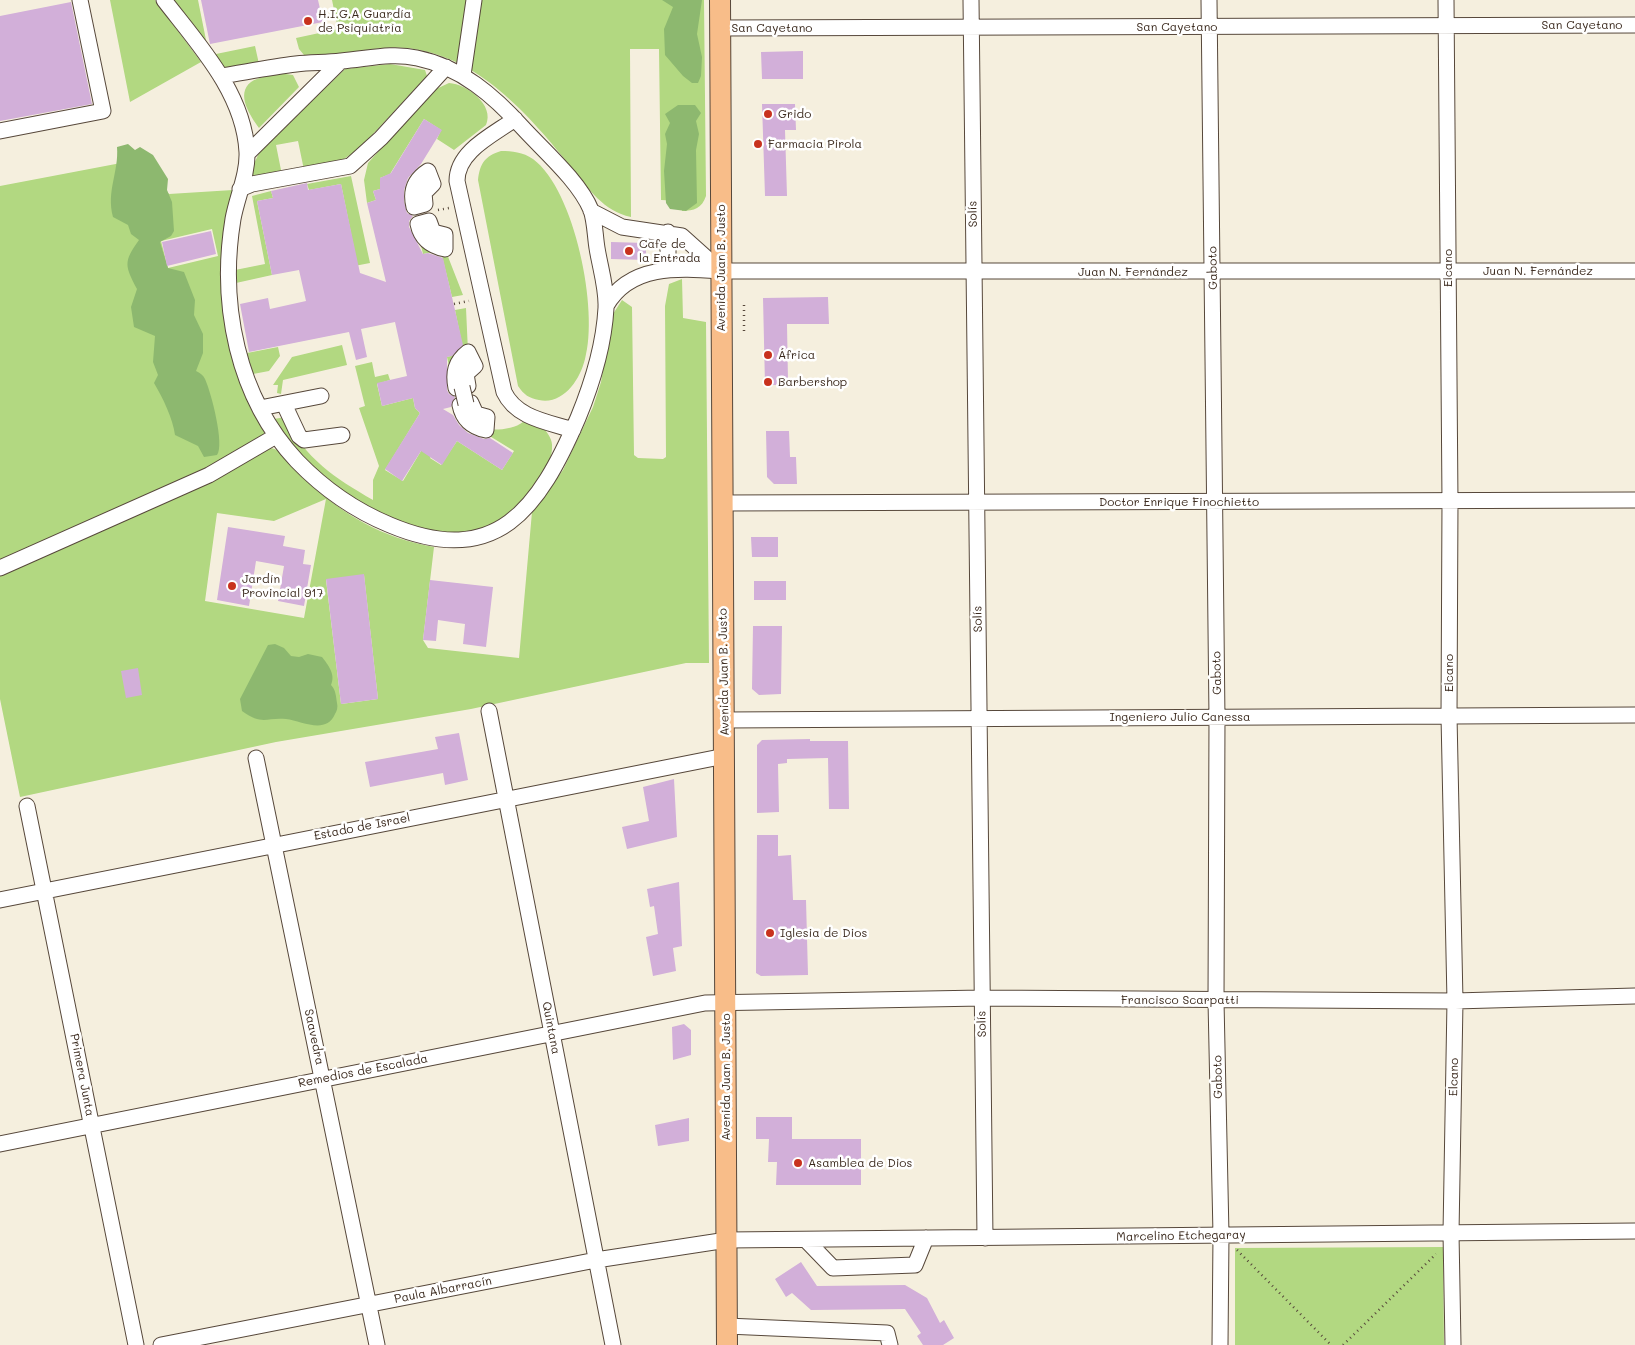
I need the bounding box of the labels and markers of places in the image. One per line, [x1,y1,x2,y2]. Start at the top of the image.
place label: H.I.G.A Guardía de Psiquiatría [318,7,411,35]
marker: H.I.G.A Guardía de Psiquiatría [302,15,314,27]
place label: Grido [778,107,811,121]
marker: Grido [762,108,774,120]
place label: Farmacia Pirola [768,137,862,151]
marker: Farmacia Pirola [752,138,764,150]
place label: Cafe de la Entrada [639,237,701,265]
marker: Cafe de la Entrada [623,245,635,257]
place label: África [778,348,815,362]
marker: África [762,349,774,361]
place label: Barbershop [778,375,847,389]
marker: Barbershop [762,376,774,388]
place label: Jardín Provincial 917 [242,572,323,600]
marker: Jardín Provincial 917 [226,580,238,592]
place label: Iglesia de Dios [780,926,867,940]
marker: Iglesia de Dios [764,927,776,939]
place label: Asamblea de Dios [808,1156,912,1170]
marker: Asamblea de Dios [792,1157,804,1169]

